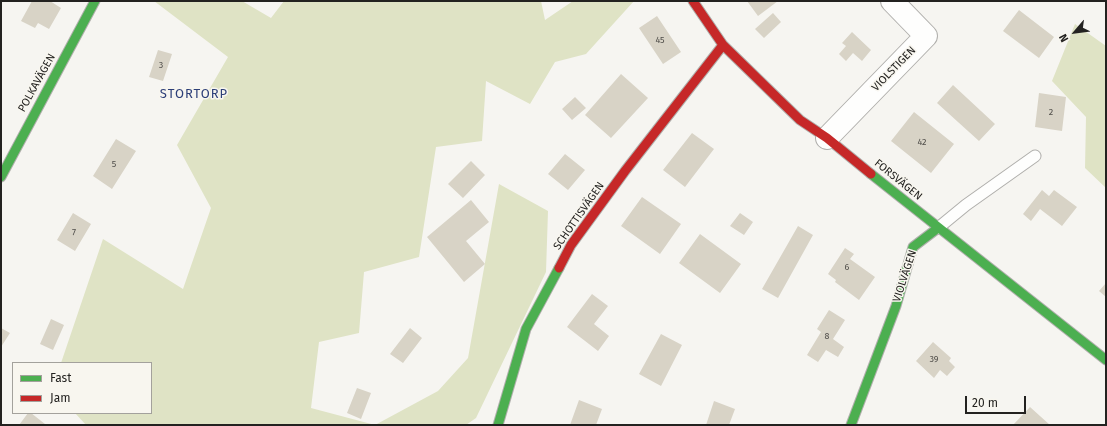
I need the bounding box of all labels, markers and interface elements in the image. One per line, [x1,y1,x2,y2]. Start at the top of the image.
north arrow [1055,12,1095,52]
text: N [1057,32,1071,44]
house number: 45 [655,35,665,45]
street label: VIOLSTIGEN [869,44,919,94]
street label: POLKAVÄGEN [16,52,58,114]
house number: 3 [159,60,163,70]
district label: STORTORP [160,86,228,102]
house number: 2 [1049,107,1053,117]
house number: 42 [917,137,927,147]
street label: FORSVÄGEN [871,157,925,203]
house number: 5 [112,159,116,169]
street label: SCHOTTISVÄGEN [551,180,607,252]
house number: 7 [72,227,76,237]
street label: VIOLVÄGEN [890,248,920,304]
house number: 6 [845,262,849,272]
house number: 8 [825,331,829,341]
house number: 39 [929,354,939,364]
legend [12,362,152,414]
text: Fast [50,371,72,385]
scale bar [967,388,1028,414]
text: Jam [50,391,70,405]
text: 20 m [972,396,998,410]

